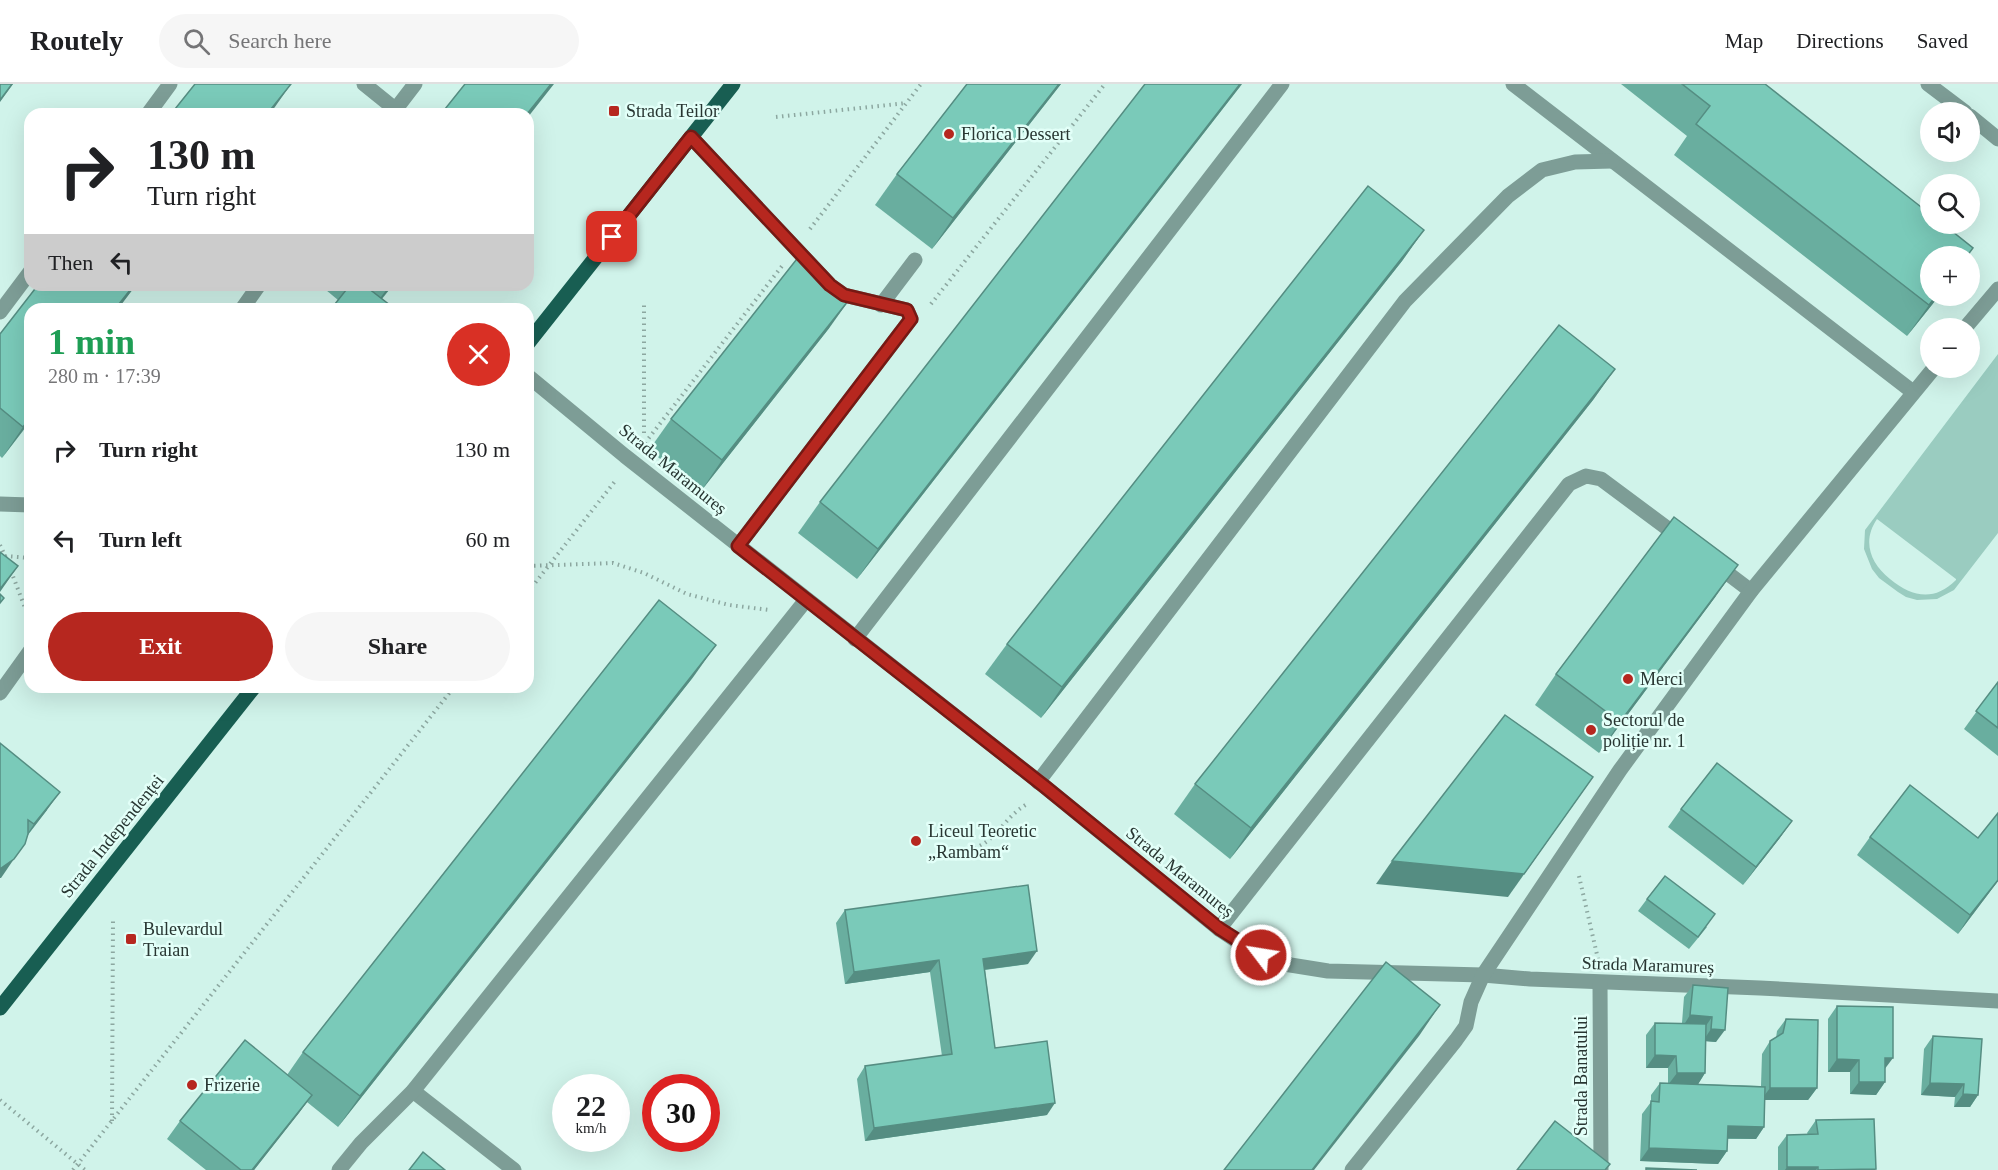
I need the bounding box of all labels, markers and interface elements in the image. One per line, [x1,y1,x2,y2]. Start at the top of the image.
search box [159,14,579,68]
text: Routely [30,25,123,56]
icon: search [180,25,213,58]
text: Search here [228,28,332,53]
text: Map [1725,29,1763,53]
text: Directions [1796,29,1884,53]
text: Saved [1917,29,1968,53]
place label: Strada Teilor [626,101,719,121]
map controls [1920,102,1980,378]
button: sound [1920,102,1980,162]
marker: Strada Teilor [607,104,621,118]
place label: Florica Dessert [961,124,1070,144]
marker: Florica Dessert [942,127,956,141]
icon: right [48,132,126,210]
text: 130 m [147,132,256,178]
button: search [1920,174,1980,234]
text: Turn right [147,181,256,211]
pin [586,211,637,262]
icon: arrive [595,220,628,253]
icon: left [105,246,138,279]
button: + [1920,246,1980,306]
text: Then [48,250,93,275]
button: − [1920,318,1980,378]
text: 1 min [48,322,135,362]
button: close [447,323,510,386]
text: 280 m · 17:39 [48,365,161,387]
street label: Strada Maramureș [615,420,731,518]
icon: right [48,434,81,467]
text: Turn right [99,437,198,462]
text: 130 m [454,437,510,462]
icon: left [48,524,81,557]
text: Turn left [99,527,182,552]
text: 60 m [465,527,510,552]
button: Exit [48,612,273,681]
button: Share [285,612,510,681]
place label: Merci [1640,669,1683,689]
marker: Merci [1621,672,1635,686]
place label: Sectorul de poliție nr. 1 [1603,710,1686,751]
marker: Sectorul de poliție nr. 1 [1584,723,1598,737]
street label: Strada Independenței [56,770,168,902]
place label: Liceul Teoretic „Rambam“ [928,821,1037,862]
street label: Strada Maramureș [1122,823,1238,921]
marker: Liceul Teoretic „Rambam“ [909,834,923,848]
place label: Bulevardul Traian [143,919,223,960]
position arrow [1229,923,1293,987]
marker: Bulevardul Traian [124,932,138,946]
street label: Strada Maramureș [1581,953,1715,977]
street label: Strada Banatului [1571,1016,1591,1136]
speed limit sign: 30 [642,1074,720,1152]
place label: Frizerie [204,1075,260,1095]
marker: Frizerie [185,1078,199,1092]
text: 22 [576,1089,606,1122]
text: km/h [576,1120,606,1136]

